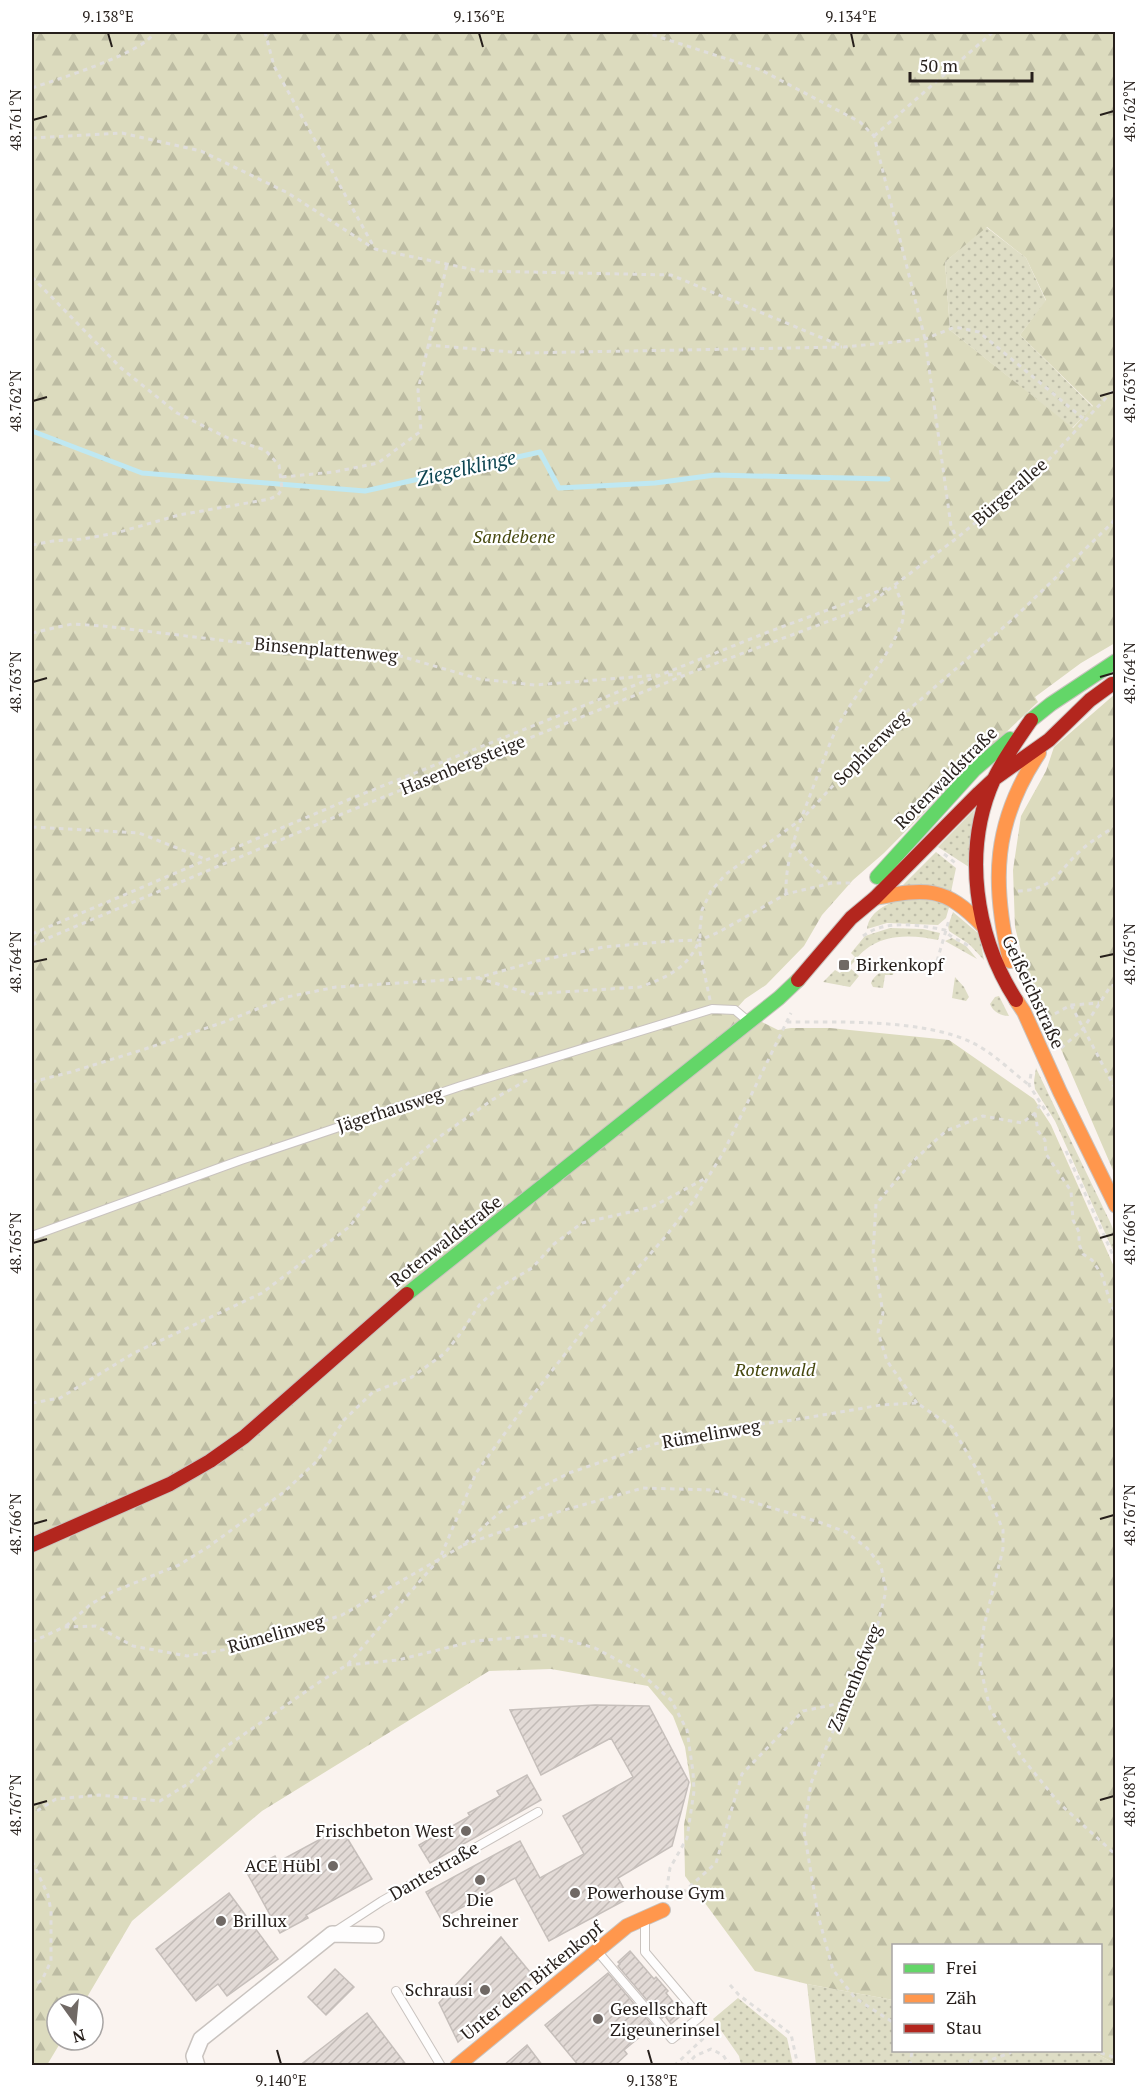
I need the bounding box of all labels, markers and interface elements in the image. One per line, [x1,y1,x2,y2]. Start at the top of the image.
text: 9.138°E [82,6,134,26]
text: 9.136°E [453,6,505,26]
text: 9.134°E [825,6,877,26]
scale bar [910,45,1032,83]
text: 50 m [919,53,959,77]
text: 48.762°N [1119,80,1139,142]
text: 48.761°N [5,89,25,151]
text: 48.763°N [1119,361,1139,423]
text: 48.762°N [5,370,25,432]
water label: Ziegelklinge [413,443,518,492]
street label: Bürgerallee [967,452,1052,530]
park label: Sandebene [473,524,555,548]
street label: Binsenplattenweg [253,631,399,667]
text: 48.764°N [1119,642,1139,704]
text: 48.763°N [5,651,25,713]
street label: Sophienweg [828,704,913,790]
street label: Rotenwaldstraße [889,721,1002,834]
street label: Hasenbergsteige [397,728,529,800]
text: 48.765°N [1119,923,1139,985]
text: 48.764°N [5,931,25,993]
street label: Geißeichstraße [997,931,1071,1052]
place label: Birkenkopf [856,952,945,976]
marker: Birkenkopf [837,958,851,972]
street label: Jägerhausweg [334,1080,446,1137]
street label: Rotenwaldstraße [384,1189,506,1292]
text: 48.766°N [1119,1203,1139,1265]
text: 48.765°N [5,1212,25,1274]
park label: Rotenwald [734,1357,816,1381]
street label: Rümelinweg [660,1412,762,1453]
text: 48.767°N [1119,1484,1139,1546]
text: 48.766°N [5,1493,25,1555]
street label: Rümelinweg [225,1608,327,1658]
street label: Zamenhofweg [822,1620,887,1735]
text: 48.768°N [1119,1765,1139,1827]
text: 48.767°N [5,1774,25,1836]
place label: Frischbeton West [315,1818,454,1842]
marker: Frischbeton West [459,1824,473,1838]
street label: Dantestraße [385,1835,482,1905]
place label: ACE Hübl [245,1853,321,1877]
marker: ACE Hübl [326,1859,340,1873]
marker: Die Schreiner [473,1873,487,1887]
place label: Powerhouse Gym [587,1880,725,1904]
marker: Powerhouse Gym [568,1886,582,1900]
place label: Die Schreiner [442,1887,518,1932]
place label: Brillux [233,1908,288,1932]
marker: Brillux [214,1914,228,1928]
street label: Unter dem Birkenkopf [455,1914,609,2045]
legend [892,1944,1102,2052]
text: Frei [946,1955,977,1979]
place label: Schrausi [405,1977,473,2001]
marker: Schrausi [478,1983,492,1997]
text: Zäh [946,1985,977,2009]
north arrow [45,1992,105,2052]
place label: Gesellschaft Zigeunerinsel [610,1996,720,2041]
marker: Gesellschaft Zigeunerinsel [591,2012,605,2026]
text: Stau [946,2015,982,2039]
text: N [70,2024,88,2049]
text: 9.140°E [255,2070,307,2090]
text: 9.138°E [626,2070,678,2090]

